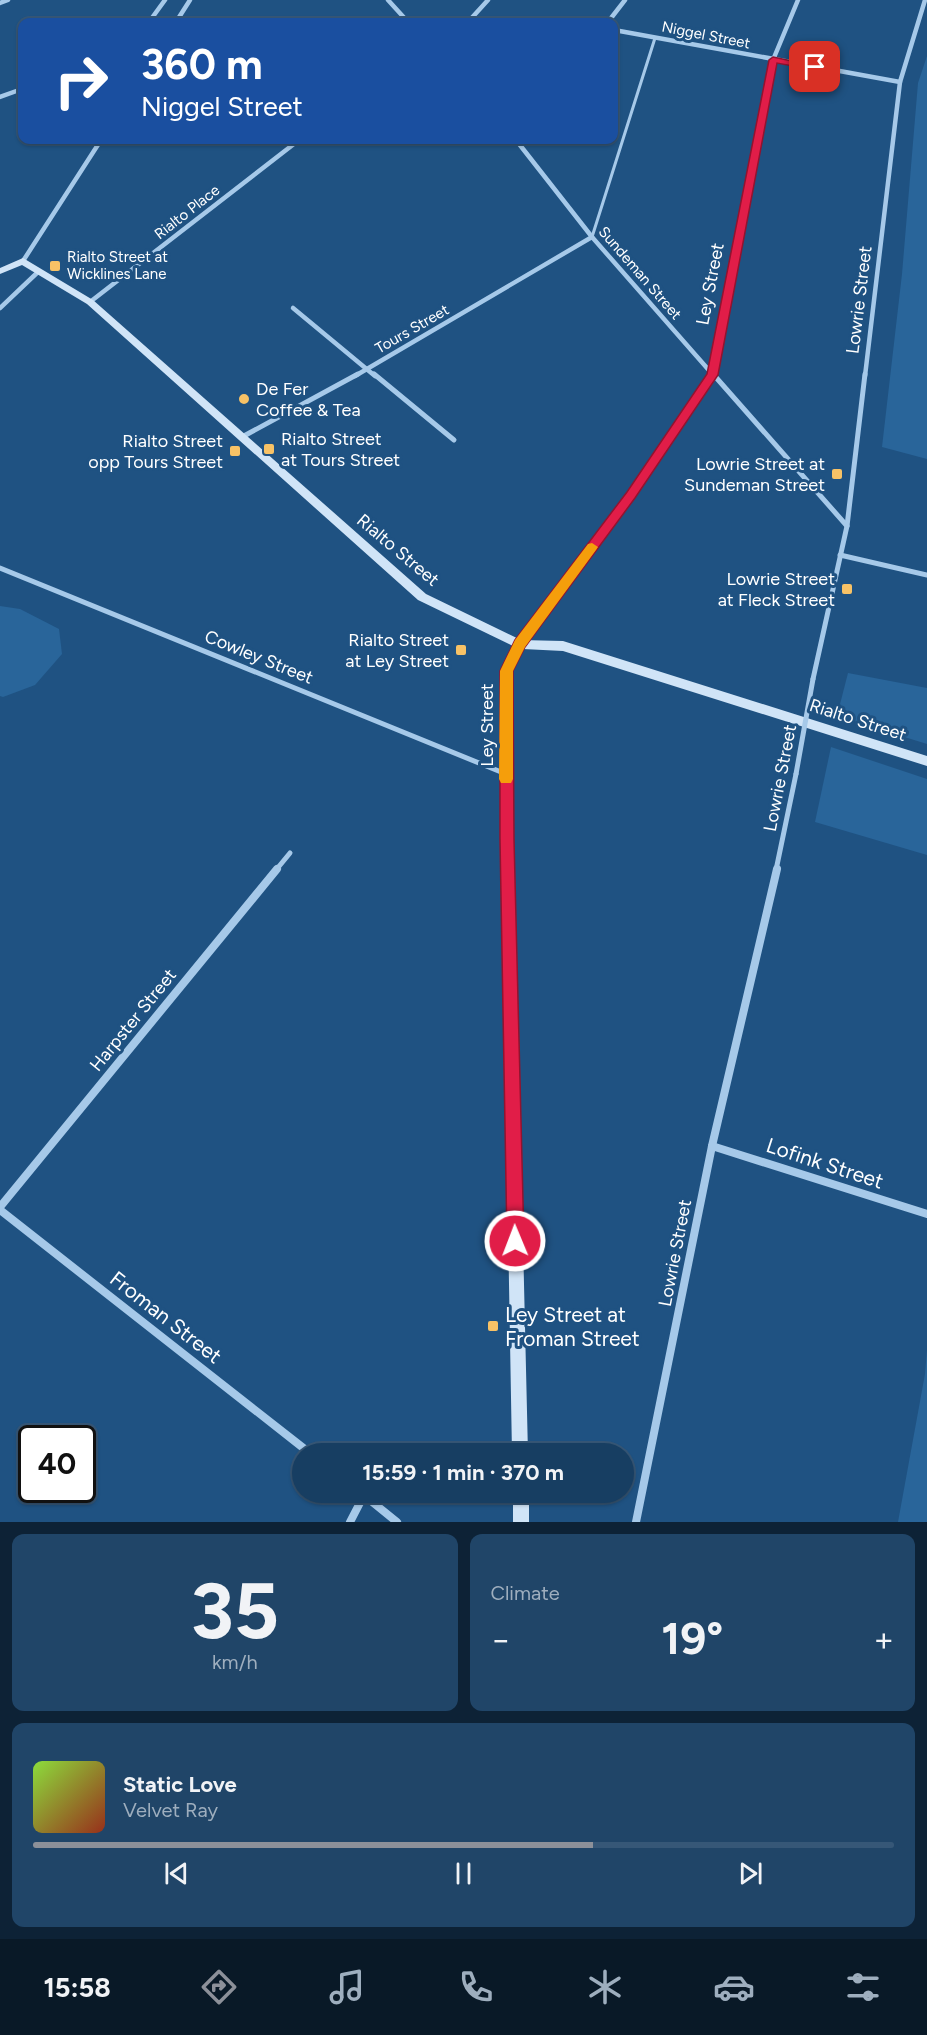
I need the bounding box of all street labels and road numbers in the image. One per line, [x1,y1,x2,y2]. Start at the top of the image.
street label: Niggel Street [660,18,752,52]
street label: Rialto Place [151,181,223,243]
street label: Sundeman Street [595,223,686,323]
street label: Ley Street [691,241,729,327]
street label: Lowrie Street [841,245,877,355]
street label: Tours Street [372,300,452,357]
street label: Rialto Street [352,509,444,591]
street label: Cowley Street [201,625,317,689]
street label: Ley Street [476,683,498,767]
street label: Rialto Street [807,694,909,746]
street label: Lowrie Street [759,722,801,833]
street label: Harpster Street [85,964,181,1076]
street label: Lofink Street [763,1132,887,1194]
street label: Lowrie Street [654,1197,696,1308]
street label: Froman Street [105,1266,227,1368]

